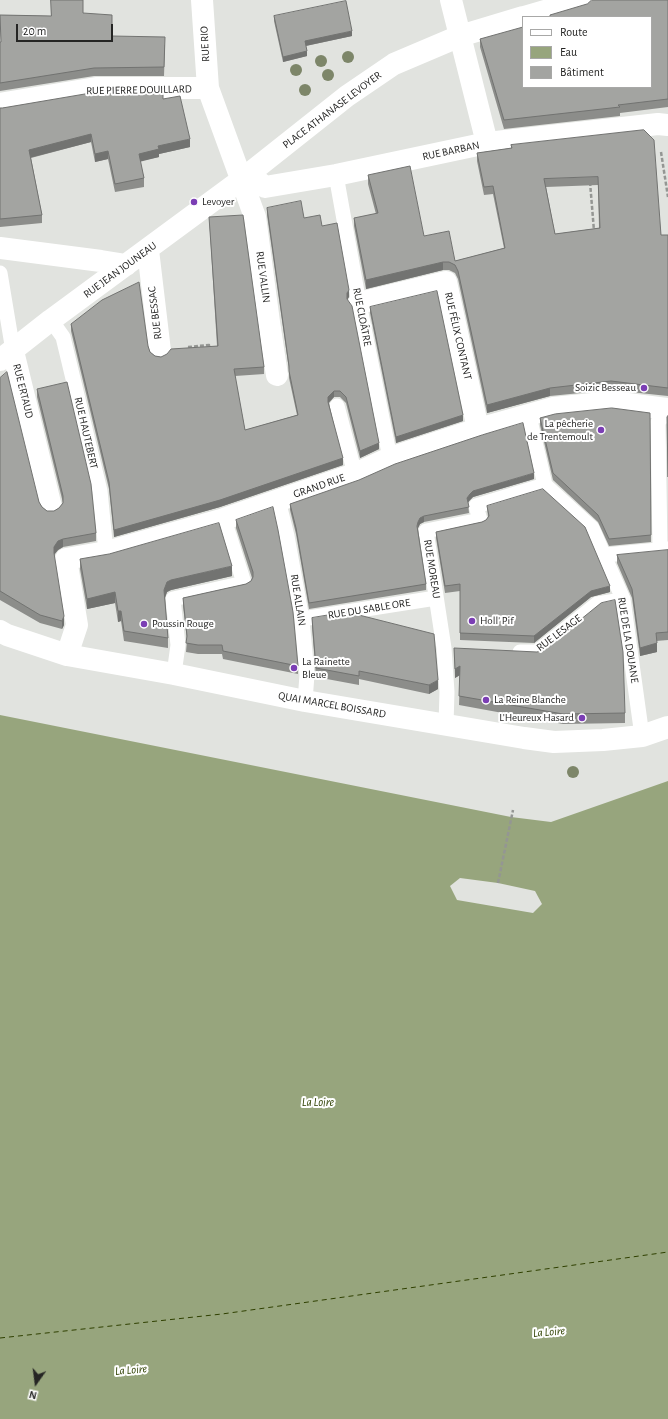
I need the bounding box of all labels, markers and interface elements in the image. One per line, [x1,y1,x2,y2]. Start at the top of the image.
scale bar [18,16,115,42]
legend [522,16,652,88]
text: 20 m [23,25,46,37]
street label: RUE RIO [197,26,213,62]
text: Route [560,26,587,38]
text: Eau [560,46,577,58]
text: Bâtiment [560,66,604,78]
street label: PLACE ATHANASE LEVOYER [280,69,384,151]
street label: RUE PIERRE DOUILLARD [86,82,192,98]
street label: RUE BARBAN [421,139,481,163]
place label: Levoyer [202,195,234,209]
marker: Levoyer [189,197,199,207]
street label: RUE JEAN JOUNEAU [81,239,159,301]
street label: RUE VALLIN [253,250,273,304]
street label: RUE BESSAC [145,286,165,340]
street label: RUE CLOÂTRE [350,287,374,347]
street label: RUE FÉLIX CONTANT [441,291,475,381]
street label: RUE ERTAUD [10,362,36,420]
place label: Soizic Besseau [575,381,636,395]
marker: Soizic Besseau [639,383,649,393]
street label: RUE HAUTEBERT [71,396,101,470]
place label: La pêcherie de Trentemoult [527,417,593,443]
marker: La pêcherie de Trentemoult [596,425,606,435]
street label: GRAND RUE [292,471,346,501]
street label: RUE MOREAU [421,538,443,600]
street label: RUE ALLAIN [287,573,309,627]
street label: RUE DU SABLE ORE [327,596,411,622]
street label: RUE DE LA DOUANE [615,596,641,684]
street label: RUE LESAGE [534,612,584,654]
place label: Holl' Pif [480,614,513,628]
marker: Holl' Pif [467,616,477,626]
place label: Poussin Rouge [152,617,214,631]
marker: Poussin Rouge [139,619,149,629]
place label: La Rainette Bleue [302,655,350,681]
marker: La Rainette Bleue [289,663,299,673]
street label: QUAI MARCEL BOISSARD [277,689,387,721]
place label: La Reine Blanche [494,693,566,707]
marker: La Reine Blanche [481,695,491,705]
place label: L’Heureux Hasard [499,711,574,725]
marker: L’Heureux Hasard [577,713,587,723]
water label: La Loire [302,1095,334,1109]
water label: La Loire [532,1323,566,1341]
water label: La Loire [114,1361,148,1379]
north arrow [16,1363,56,1403]
text: N [28,1389,38,1401]

